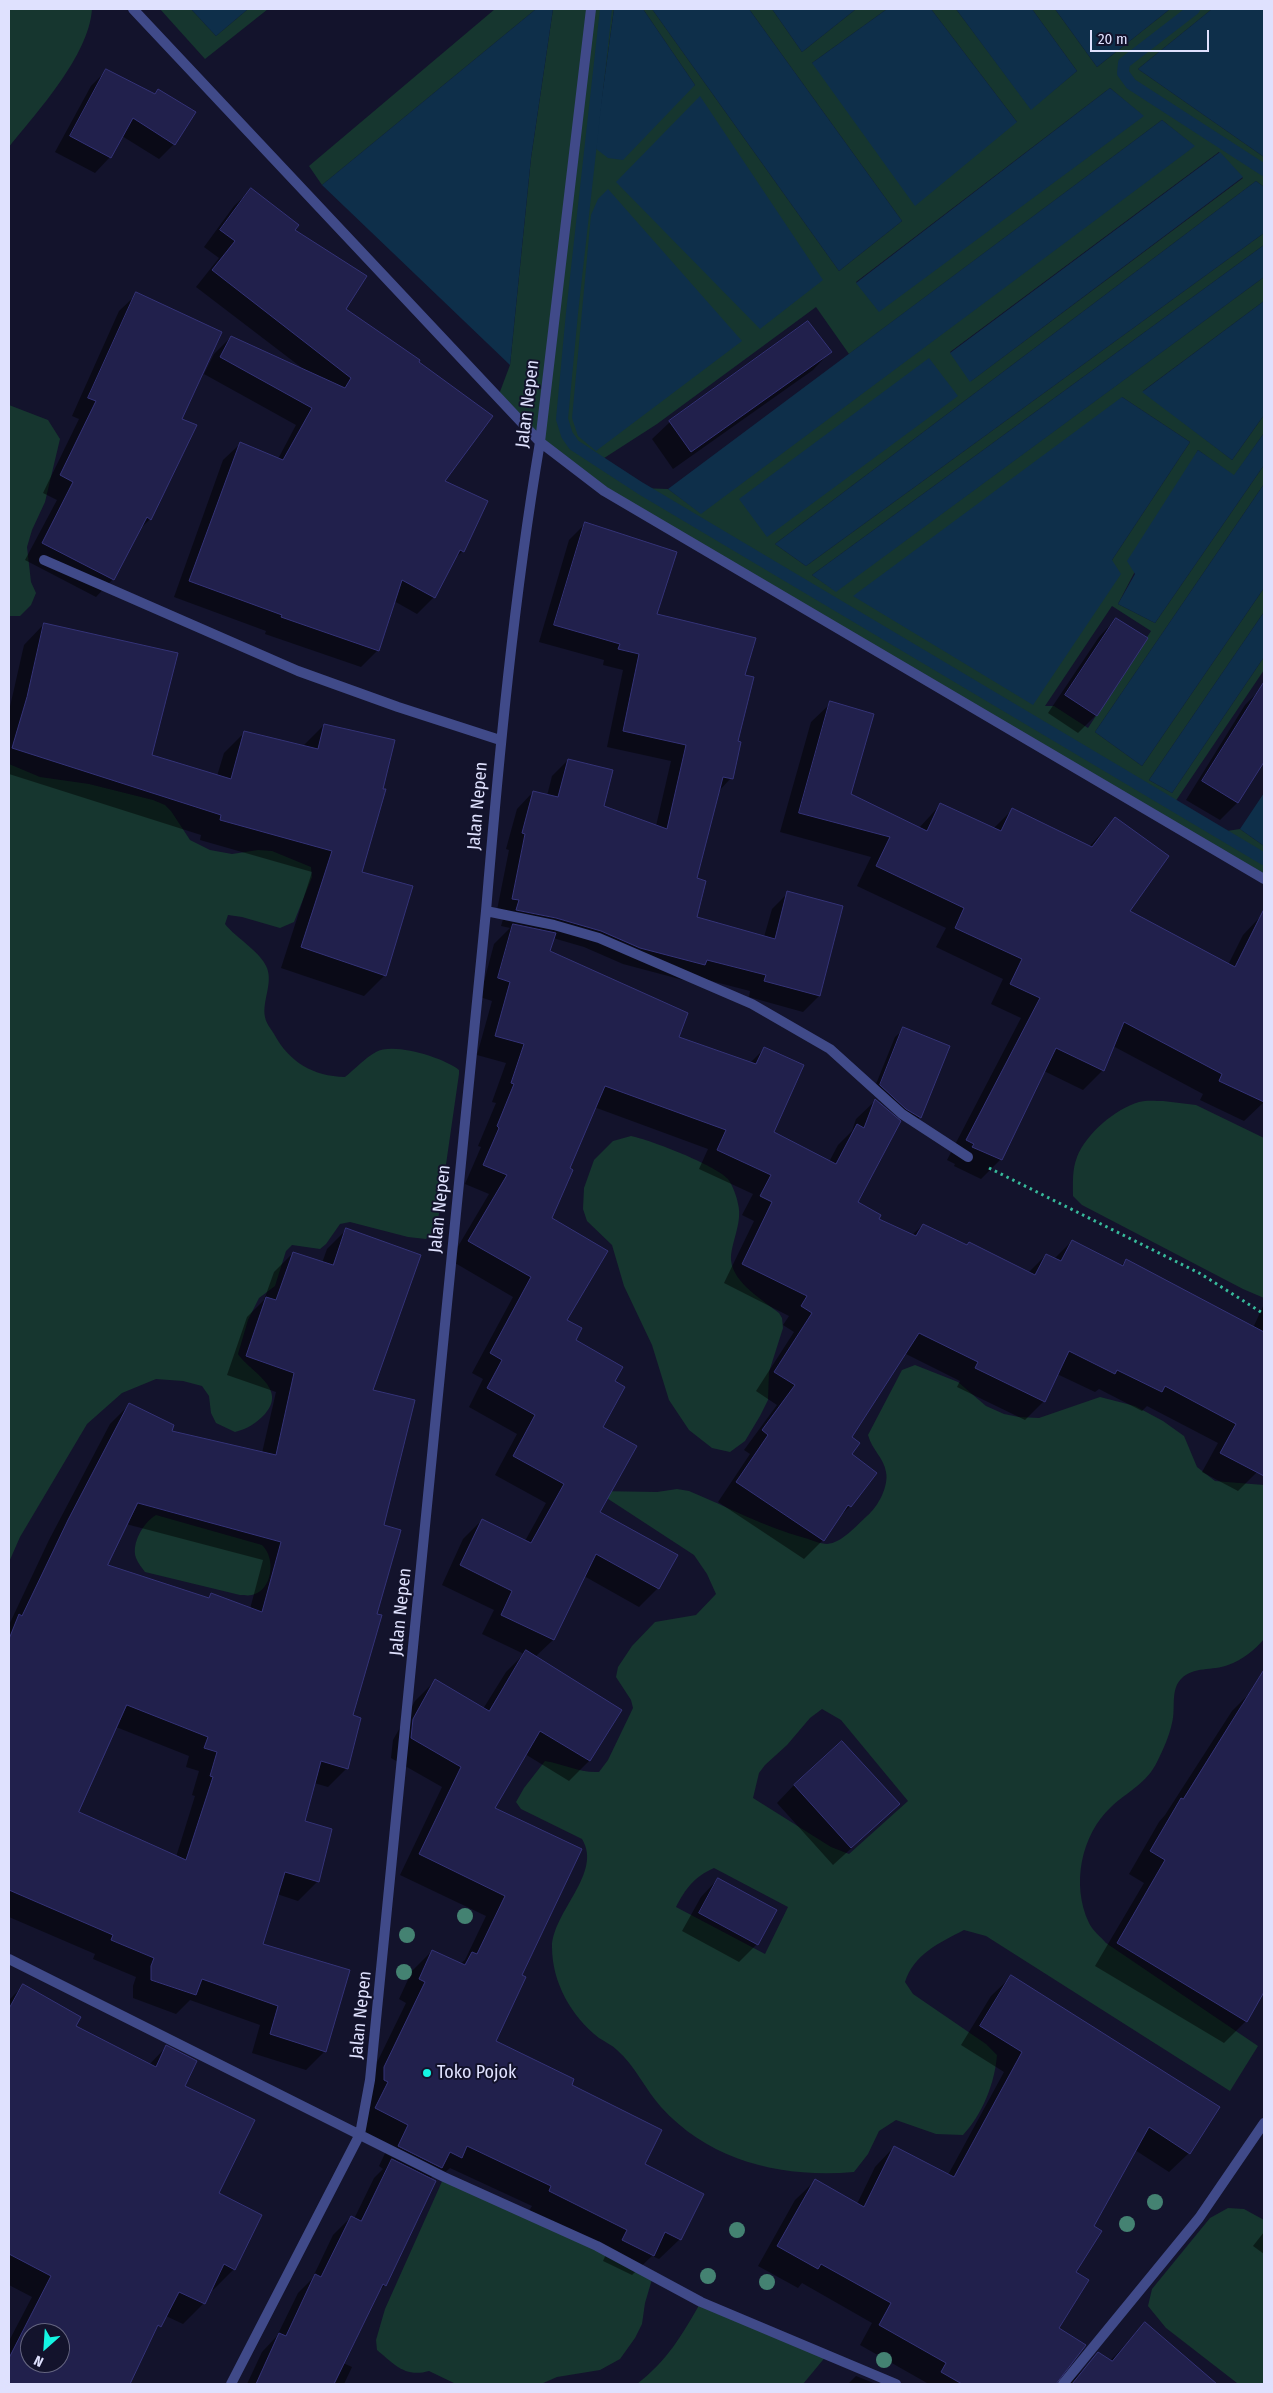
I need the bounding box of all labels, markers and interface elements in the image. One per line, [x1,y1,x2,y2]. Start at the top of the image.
scale bar [1093,20,1212,52]
text: 20 m [1098,30,1128,48]
street label: Jalan Nepen [512,359,544,449]
street label: Jalan Nepen [463,761,493,851]
street label: Jalan Nepen [425,1164,455,1254]
street label: Jalan Nepen [386,1567,416,1657]
street label: Jalan Nepen [346,1970,376,2060]
place label: Toko Pojok [437,2062,516,2084]
marker: Toko Pojok [421,2067,433,2079]
north arrow [20,2323,70,2373]
text: N [31,2352,46,2371]

